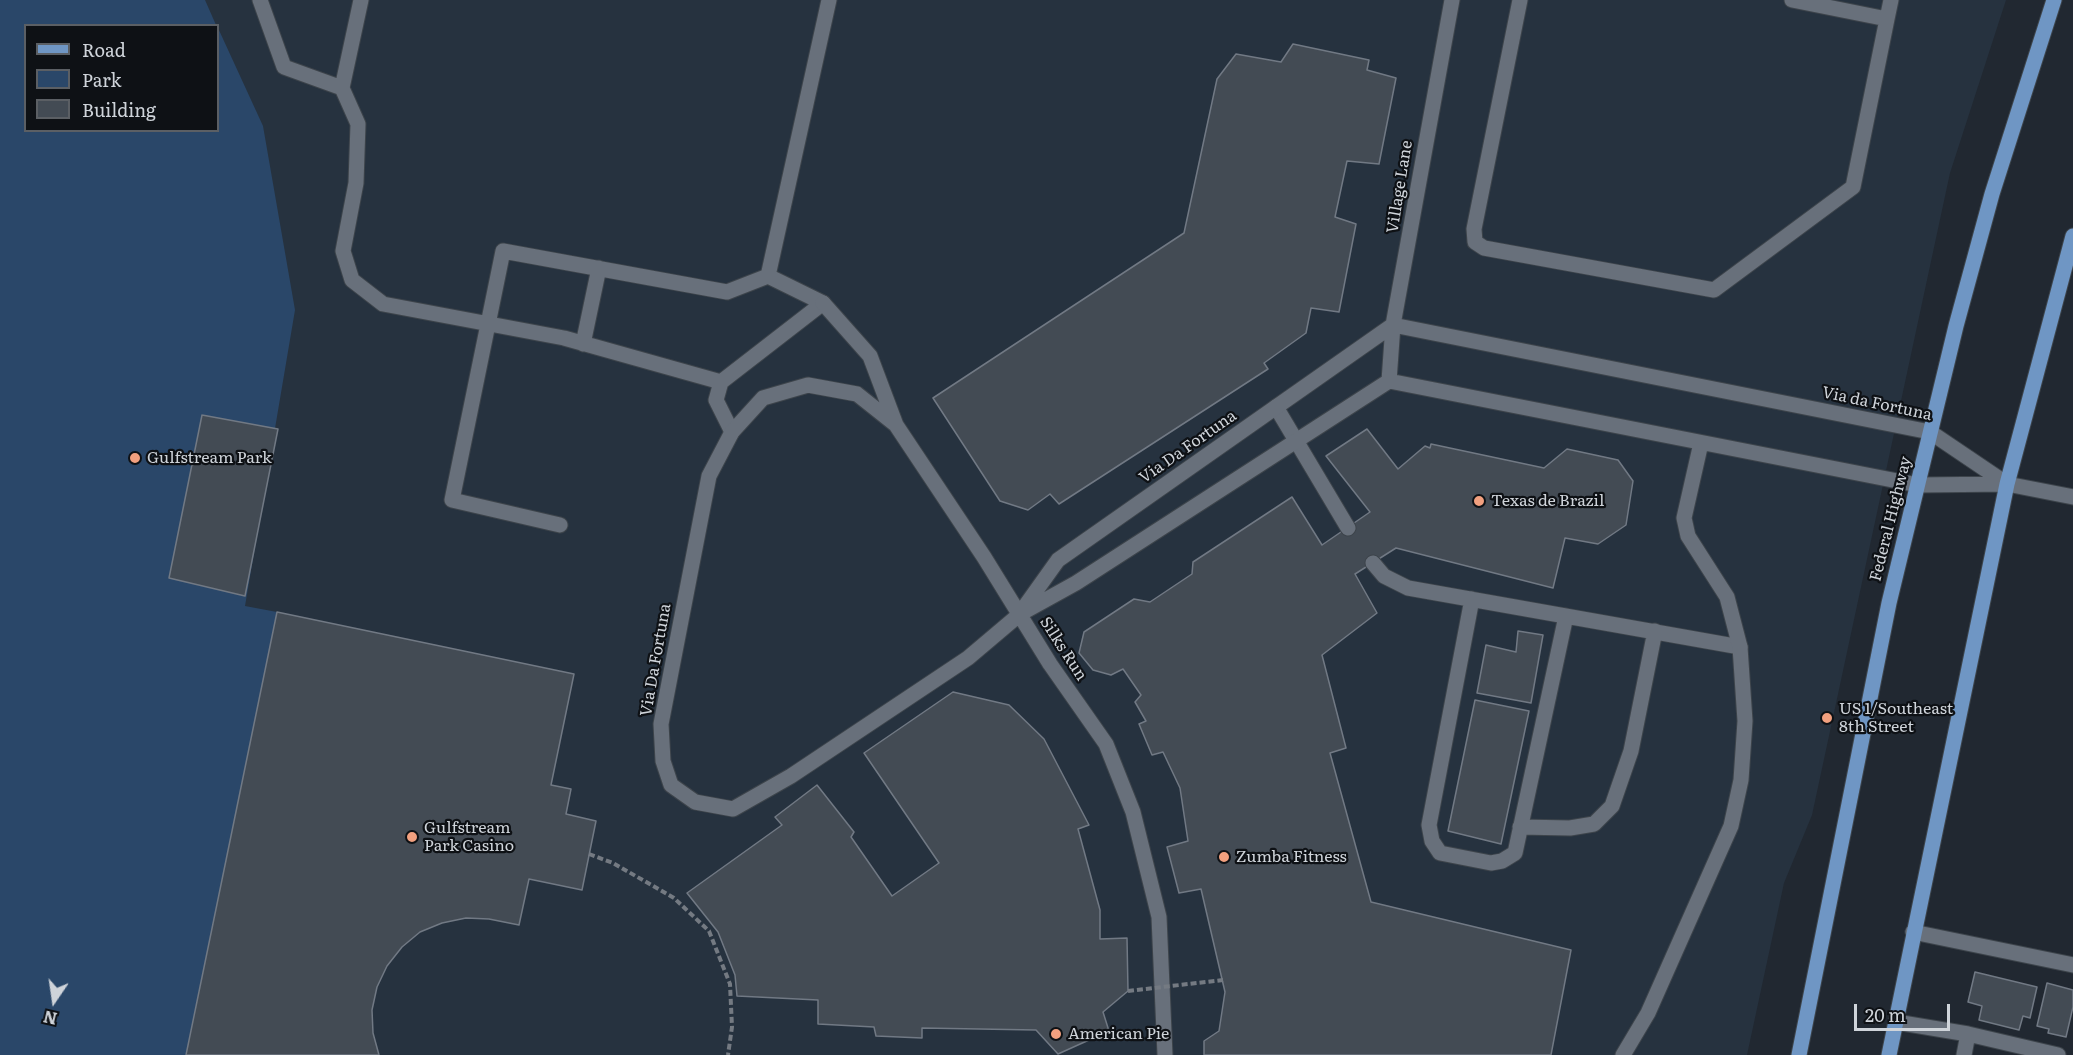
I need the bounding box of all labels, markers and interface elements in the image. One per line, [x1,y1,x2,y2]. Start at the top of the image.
legend [24,24,219,132]
text: Road [82,36,126,63]
text: Park [82,66,121,93]
text: Building [82,96,156,123]
street label: Village Lane [1383,139,1417,235]
street label: Via da Fortuna [1820,383,1934,425]
street label: Via Da Fortuna [1136,406,1240,488]
place label: Gulfstream Park [147,448,272,468]
marker: Gulfstream Park [128,451,142,465]
street label: Federal Highway [1866,455,1916,583]
place label: Texas de Brazil [1491,491,1604,511]
marker: Texas de Brazil [1472,494,1486,508]
street label: Via Da Fortuna [637,602,675,718]
street label: Silks Run [1035,614,1091,684]
place label: US 1/Southeast 8th Street [1839,699,1953,737]
marker: US 1/Southeast 8th Street [1820,711,1834,725]
place label: Gulfstream Park Casino [424,818,514,856]
marker: Gulfstream Park Casino [405,830,419,844]
place label: Zumba Fitness [1236,847,1347,867]
marker: Zumba Fitness [1217,850,1231,864]
north arrow [24,971,84,1031]
scale bar [1857,992,1953,1030]
text: 20 m [1865,1001,1906,1028]
text: N [41,1005,59,1032]
place label: American Pie [1068,1024,1169,1044]
marker: American Pie [1049,1027,1063,1041]

